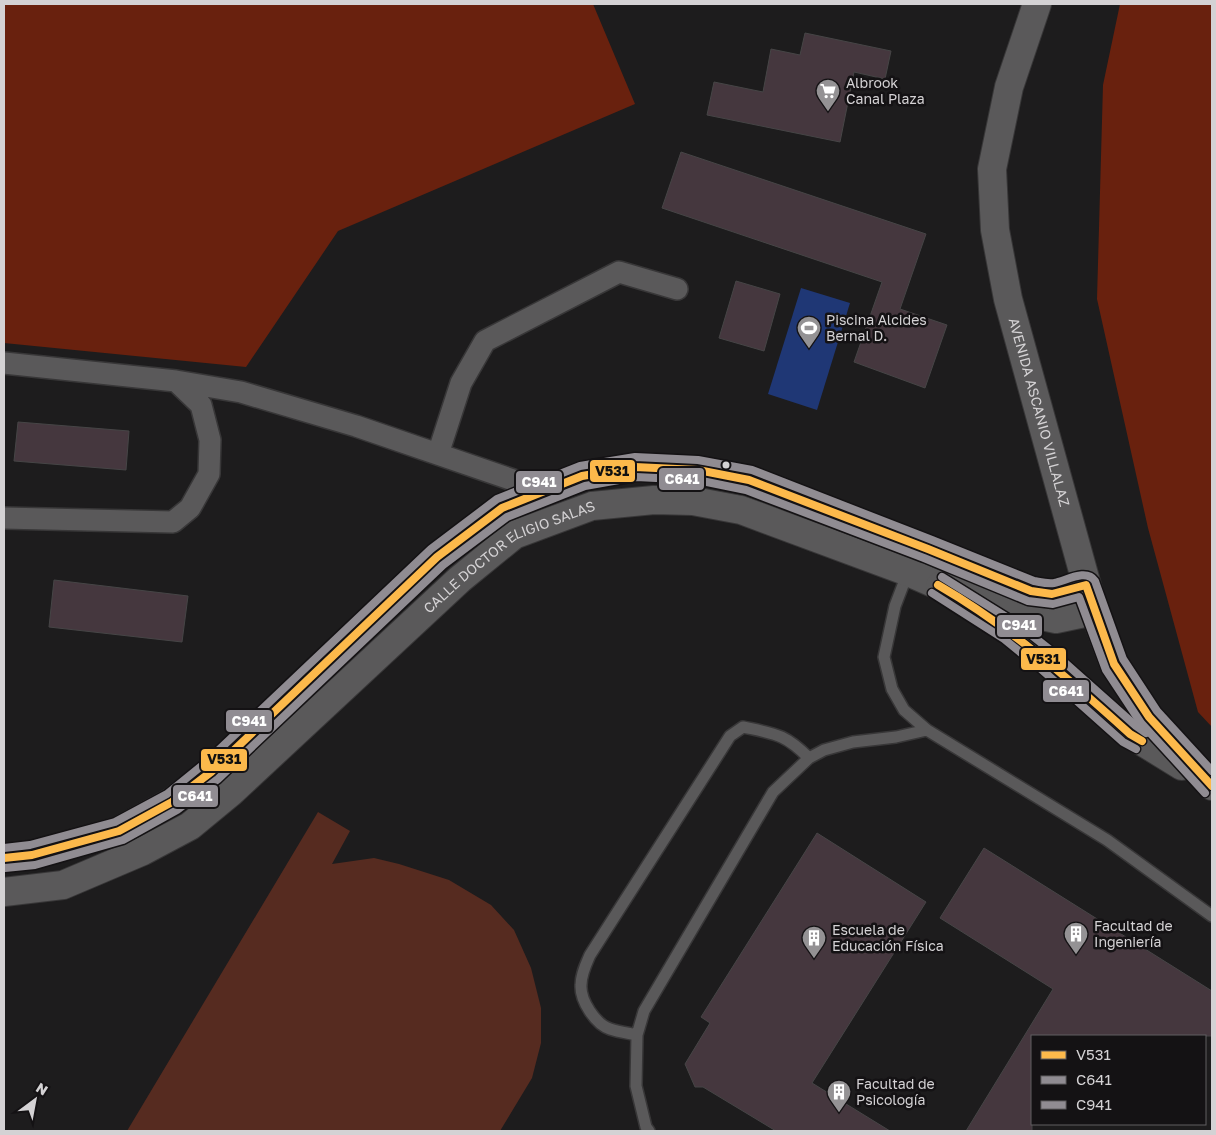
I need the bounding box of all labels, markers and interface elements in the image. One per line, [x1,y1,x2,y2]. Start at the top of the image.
place label: Albrook Canal Plaza [846,74,925,107]
supermarket icon: Albrook Canal Plaza [815,78,841,112]
place label: Piscina Alcides Bernal D. [826,311,927,344]
sports icon: Piscina Alcides Bernal D. [796,315,822,349]
street label: AVENIDA ASCANIO VILLALAZ [1006,316,1074,508]
line badge: V531 [589,459,636,483]
unlabelled marker [721,460,731,470]
text: V531 [595,462,629,479]
line badge: C641 [658,467,705,491]
line badge: C941 [515,470,563,494]
text: C641 [665,470,699,487]
text: C941 [522,473,556,490]
street label: CALLE DOCTOR ELIGIO SALAS [420,497,597,617]
line badge: C941 [996,614,1043,638]
text: C941 [1002,616,1036,633]
line badge: V531 [1020,647,1067,671]
text: V531 [1026,650,1060,667]
line badge: C641 [1042,679,1090,703]
text: C641 [1049,682,1083,699]
line badge: C941 [225,709,273,733]
text: C941 [232,712,266,729]
line badge: V531 [200,748,248,772]
text: V531 [207,750,241,767]
line badge: C641 [172,784,219,808]
text: C641 [178,787,212,804]
place label: Facultad de Ingeniería [1094,917,1173,950]
place label: Escuela de Educación Física [832,921,944,954]
building icon: Facultad de Ingeniería [1063,921,1089,955]
building icon: Escuela de Educación Física [801,925,827,959]
legend [1031,1035,1206,1125]
text: V531 [1076,1045,1111,1063]
text: C641 [1076,1070,1112,1088]
north arrow [10,1075,60,1125]
place label: Facultad de Psicología [856,1075,935,1108]
text: N [33,1079,51,1099]
building icon: Facultad de Psicología [826,1079,852,1113]
text: C941 [1076,1095,1112,1113]

